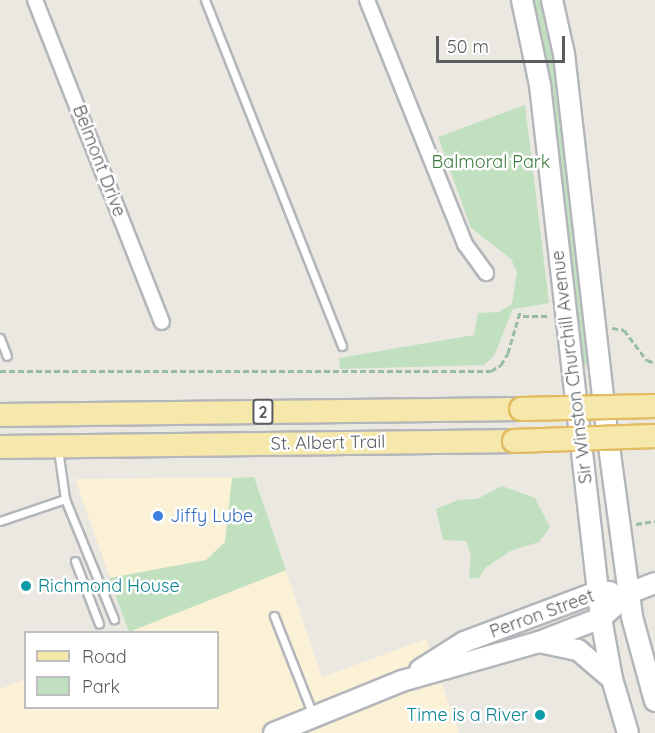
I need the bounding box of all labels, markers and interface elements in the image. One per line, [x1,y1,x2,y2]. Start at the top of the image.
scale bar [439,24,568,62]
text: 50 m [447,35,489,58]
street label: Belmont Drive [68,102,130,220]
park label: Balmoral Park [432,151,550,173]
street label: Sir Winston Churchill Avenue [547,249,597,485]
road number: 2 [251,399,275,425]
street label: St. Albert Trail [271,431,385,455]
place label: Jiffy Lube [170,505,253,527]
marker: Jiffy Lube [151,509,165,523]
place label: Richmond House [38,575,180,597]
marker: Richmond House [19,579,33,593]
street label: Perron Street [487,585,597,643]
legend [24,631,219,709]
text: Road [82,645,127,668]
text: Park [82,675,120,698]
place label: Time is a River [406,704,528,726]
marker: Time is a River [533,708,547,722]

